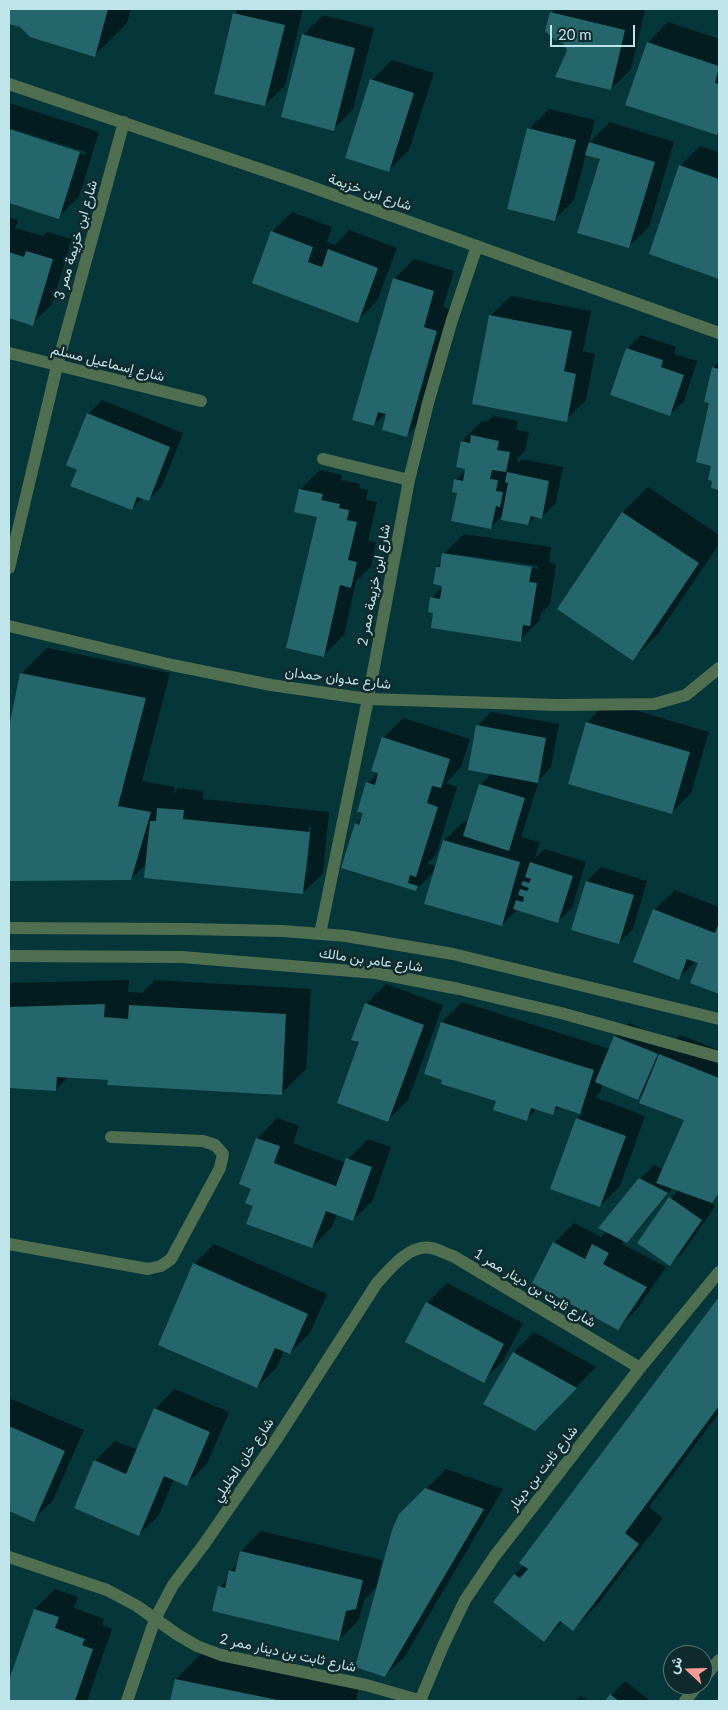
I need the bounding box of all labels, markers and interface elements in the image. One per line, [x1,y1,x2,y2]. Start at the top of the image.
scale bar [553,15,638,47]
text: 20 m [558,25,592,43]
street label: شارع ابن خزيمة [326,170,414,214]
street label: شارع ابن خزيمة ممر 3 [51,178,101,302]
street label: شارع إسماعيل مسلم [50,341,166,385]
street label: شارع ابن خزيمة ممر 2 [354,523,394,647]
street label: شارع عدوان حمدان [284,663,392,693]
street label: شارع عامر بن مالك [318,944,424,976]
street label: شارع ثابت بن دينار ممر 1 [471,1245,599,1331]
street label: شارع خان الخليلي [209,1415,277,1505]
street label: شارع ثابت بن دينار [505,1422,581,1514]
street label: شارع ثابت بن دينار ممر 2 [218,1630,358,1676]
north arrow [663,1645,713,1695]
text: ش [664,1654,685,1676]

